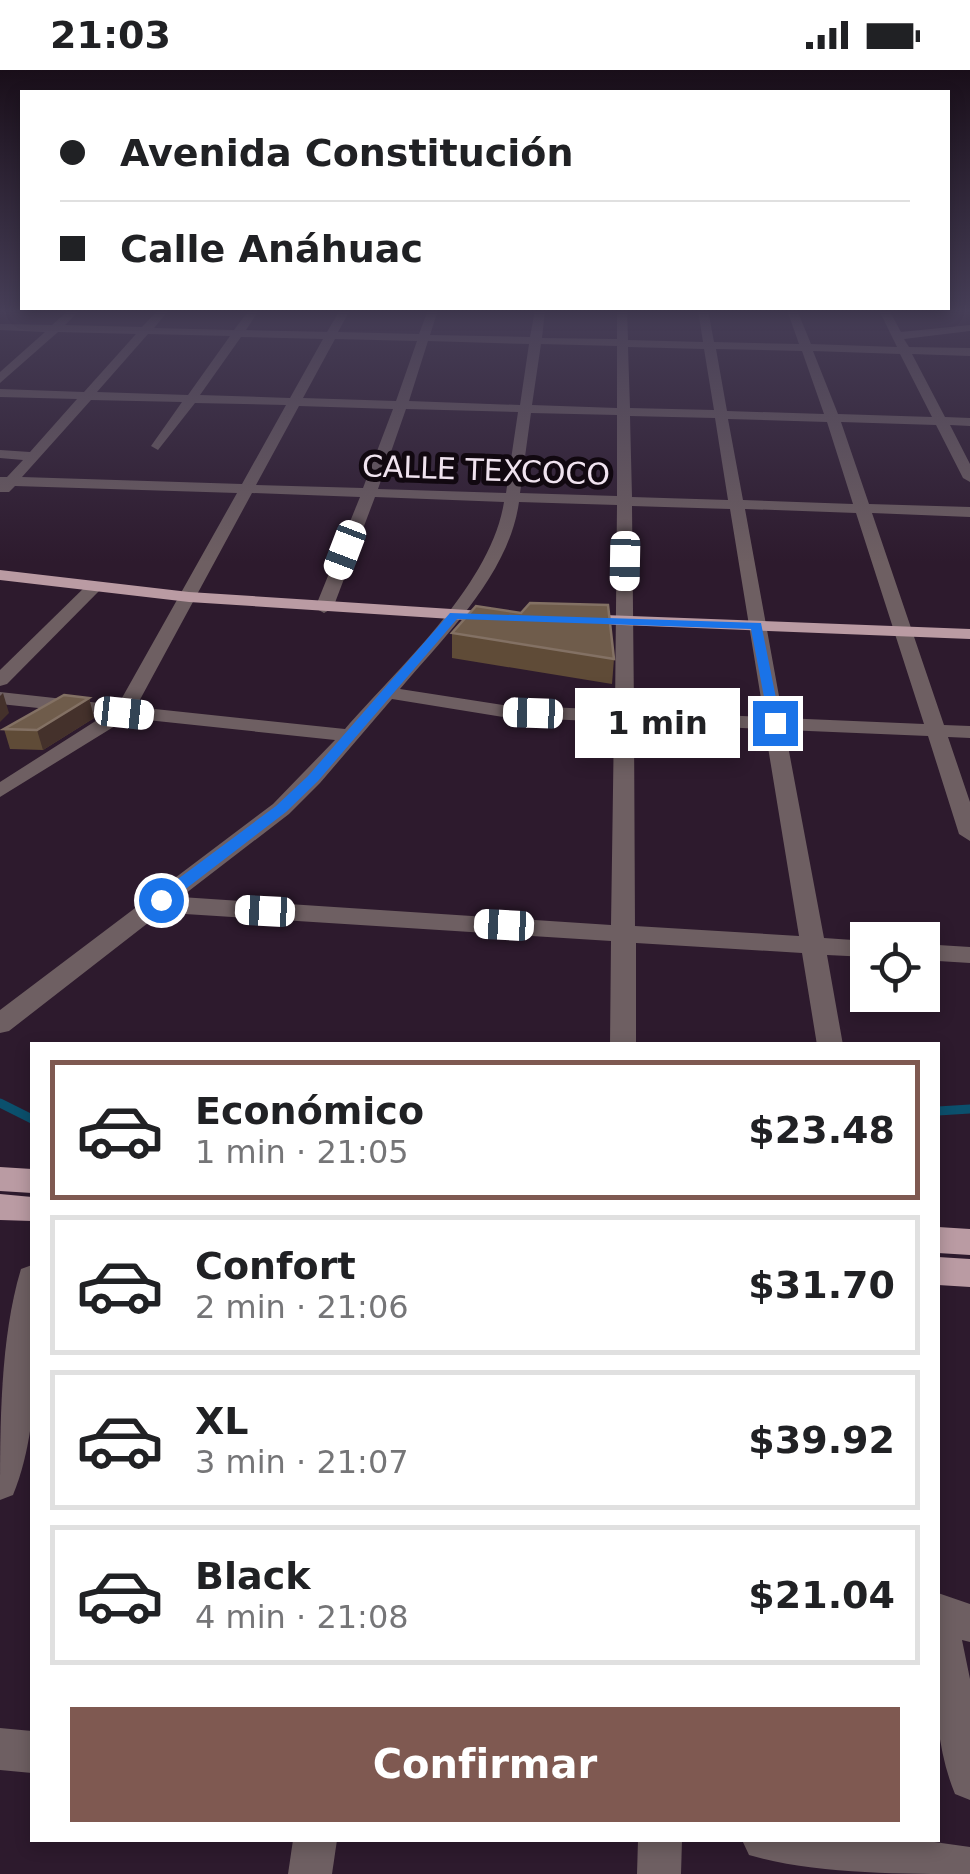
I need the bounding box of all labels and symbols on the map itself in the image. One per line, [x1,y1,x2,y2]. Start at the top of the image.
street label: CALLE TEXCOCO [361,448,611,492]
car [320,517,370,583]
car [609,531,641,591]
callout: 1 min [575,688,740,758]
car [93,695,155,731]
car [502,697,564,729]
route end [753,701,798,746]
route start [139,878,184,923]
car [234,894,296,928]
car [473,908,535,942]

